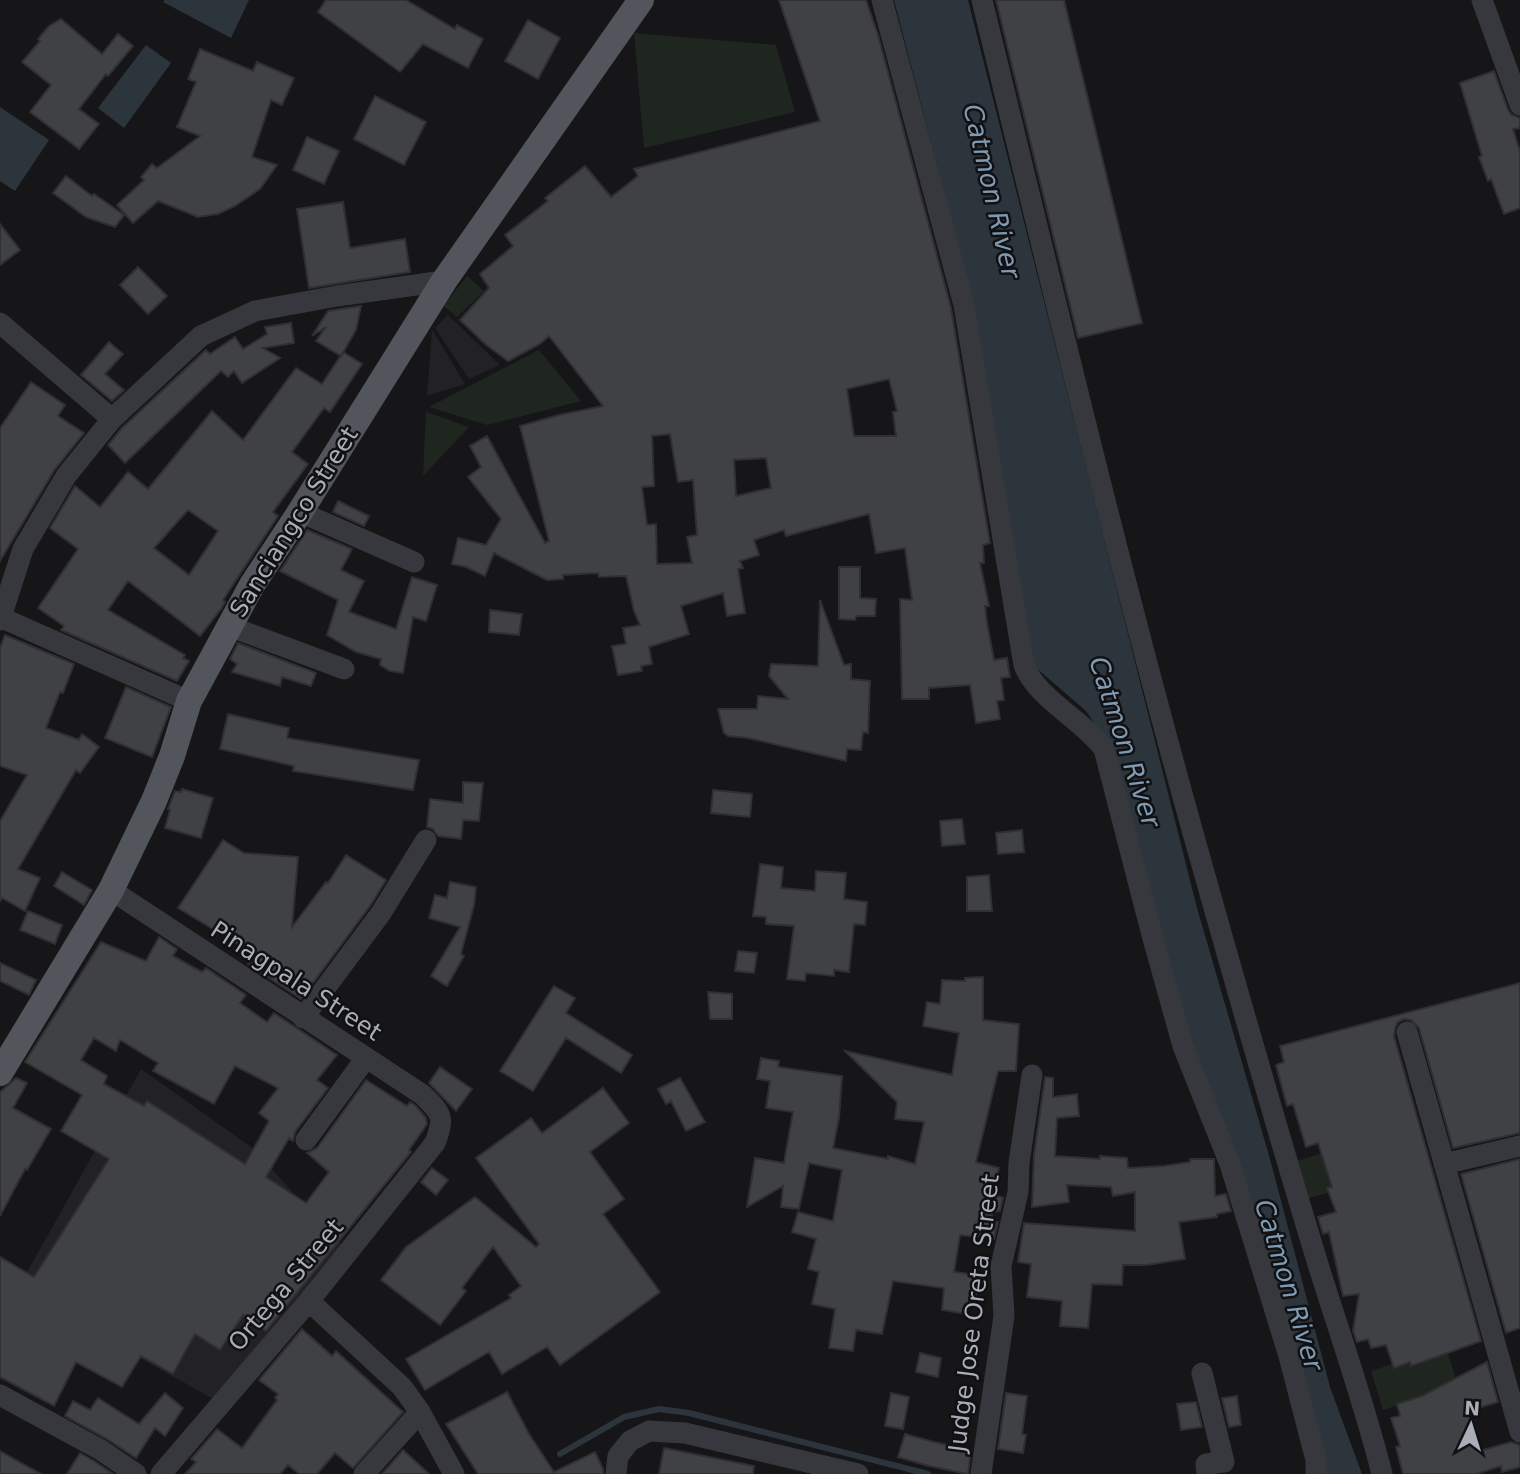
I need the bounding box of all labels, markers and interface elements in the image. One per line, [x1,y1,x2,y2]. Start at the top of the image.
water label: Catmon River [957,101,1027,283]
street label: Sanciangco Street [224,422,364,622]
water label: Catmon River [1083,653,1167,833]
street label: Pinagpala Street [205,915,387,1047]
street label: Judge Jose Oreta Street [943,1173,1005,1455]
water label: Catmon River [1249,1196,1330,1377]
street label: Ortega Street [223,1213,349,1357]
north arrow [1436,1390,1506,1460]
text: N [1463,1397,1481,1420]

